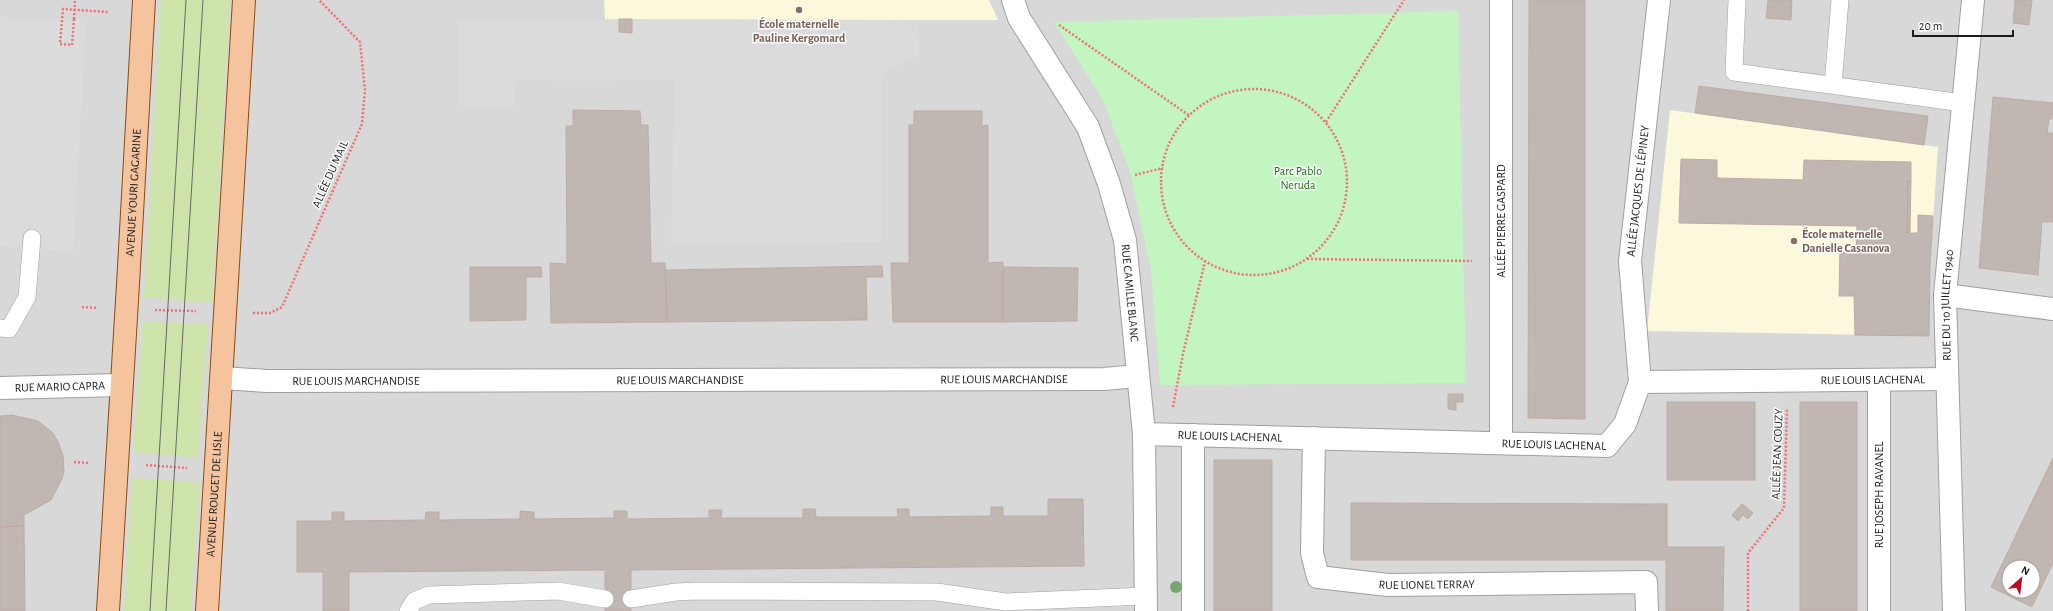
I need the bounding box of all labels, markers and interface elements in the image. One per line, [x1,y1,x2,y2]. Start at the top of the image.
marker: École maternelle Pauline Kergomard [794,5,804,15]
scale bar [1913,12,2013,38]
place label: École maternelle Pauline Kergomard [753,16,846,44]
text: 20 m [1919,20,1942,32]
street label: ALLÉE JACQUES DE LÉPINEY [1625,124,1651,257]
street label: AVENUE YOURI GAGARINE [124,129,143,257]
street label: ALLÉE DU MAIL [309,138,350,209]
street label: ALLÉE PIERRE GASPARD [1494,164,1507,278]
park label: Parc Pablo Neruda [1274,165,1322,191]
place label: École maternelle Danielle Casanova [1802,226,1890,254]
marker: École maternelle Danielle Casanova [1789,236,1799,246]
street label: RUE CAMILLE BLANC [1119,243,1141,342]
street label: RUE DU 10 JUILLET 1940 [1939,249,1955,361]
street label: RUE LOUIS MARCHANDISE [940,373,1068,385]
street label: RUE LOUIS LACHENAL [1821,373,1925,386]
street label: RUE LOUIS MARCHANDISE [616,374,744,386]
street label: RUE LOUIS MARCHANDISE [292,375,420,387]
street label: RUE MARIO CAPRA [15,379,105,394]
street label: ALLÉE JEAN COUZY [1768,408,1785,500]
street label: RUE LOUIS LACHENAL [1178,429,1282,444]
street label: AVENUE ROUGET DE LISLE [204,431,224,557]
street label: RUE LOUIS LACHENAL [1501,437,1606,452]
street label: RUE JOSEPH RAVANEL [1873,442,1885,548]
north arrow [2001,559,2041,599]
text: N [2019,564,2031,577]
street label: RUE LIONEL TERRAY [1378,578,1476,591]

